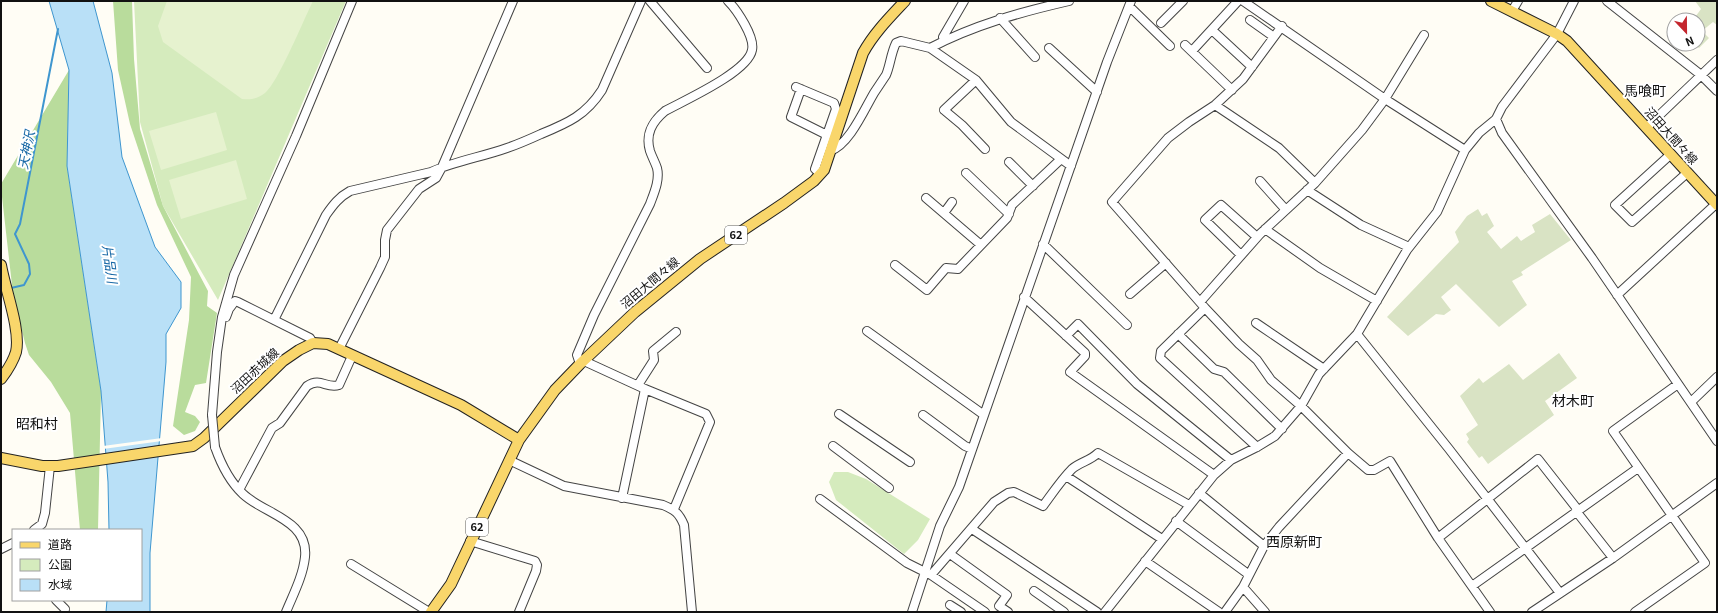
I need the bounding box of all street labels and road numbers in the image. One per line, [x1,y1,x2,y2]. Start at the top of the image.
street label: 沼田大間々線 [1642,103,1703,167]
road number: 62 [725,226,747,244]
street label: 沼田大間々線 [616,252,682,312]
street label: 沼田赤城線 [226,343,282,397]
road number: 62 [466,518,488,536]

